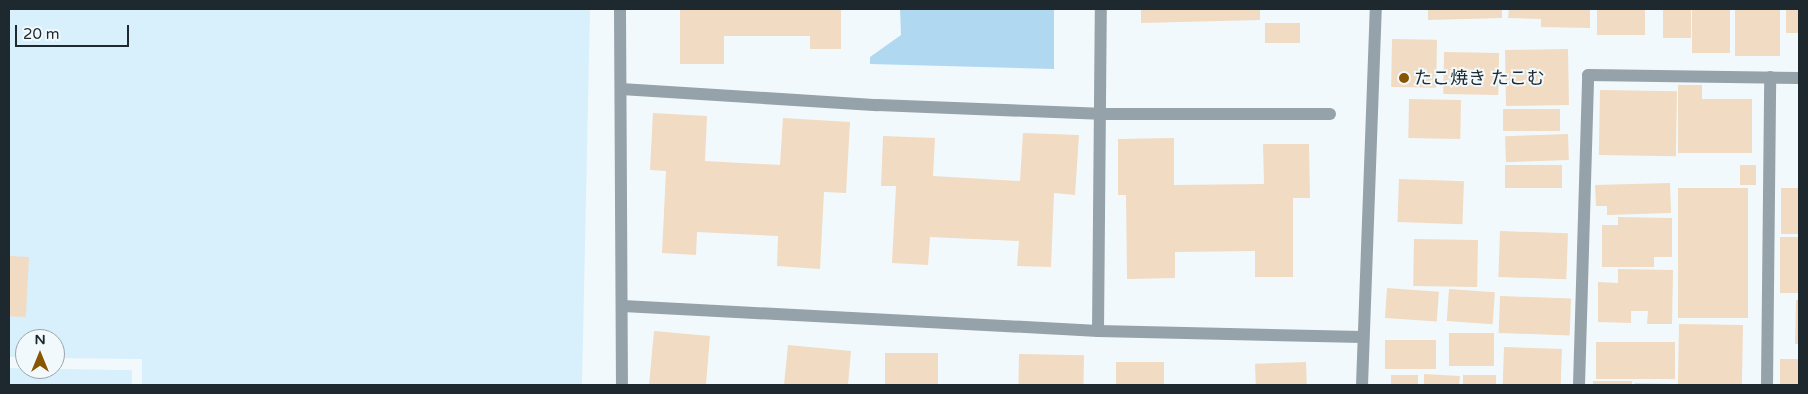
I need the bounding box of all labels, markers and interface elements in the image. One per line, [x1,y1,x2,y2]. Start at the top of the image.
scale bar [18,15,131,47]
text: 20 m [23,25,60,43]
place label: たこ焼き たこむ [1414,67,1545,89]
marker: たこ焼き たこむ [1398,72,1410,84]
north arrow [15,329,65,379]
text: N [34,331,46,348]

